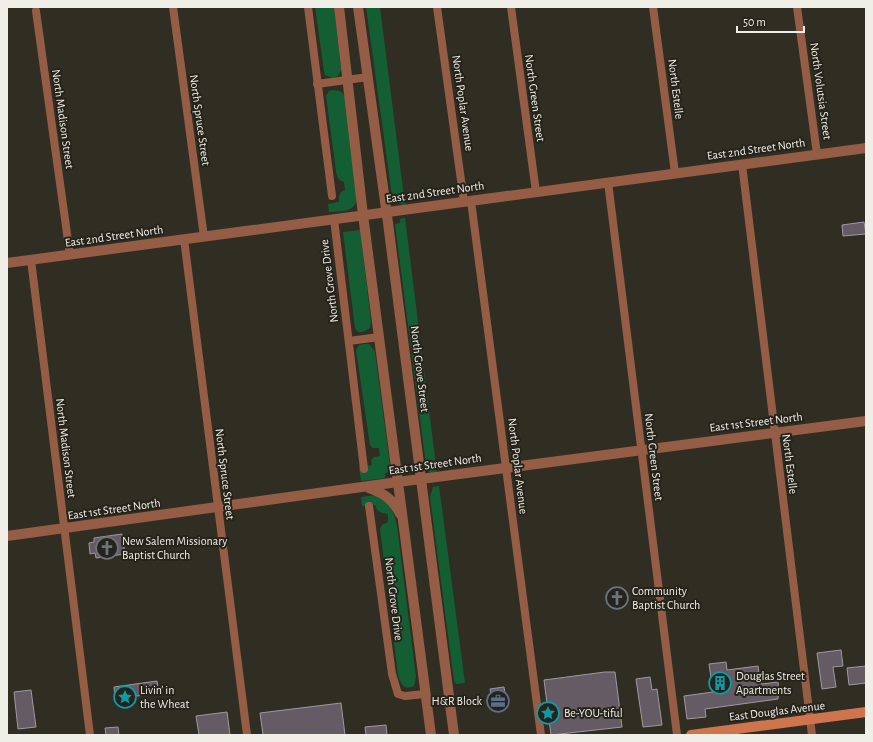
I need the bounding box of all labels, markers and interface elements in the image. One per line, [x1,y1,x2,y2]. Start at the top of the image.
scale bar [737,8,804,34]
text: 50 m [743,16,766,28]
street label: North Volutsia Street [808,42,834,140]
street label: North Poplar Avenue [450,54,476,152]
street label: North Green Street [523,54,547,143]
street label: North Estelle [666,58,686,120]
street label: North Madison Street [50,69,76,170]
street label: North Spruce Street [188,74,212,166]
street label: East 2nd Street North [706,136,806,162]
street label: East 2nd Street North [385,179,485,205]
street label: East 2nd Street North [64,223,164,249]
street label: North Grove Drive [318,239,340,323]
street label: North Grove Street [409,325,431,413]
street label: North Madison Street [54,397,78,499]
street label: East 1st Street North [709,410,803,434]
street label: North Green Street [643,413,665,502]
street label: North Poplar Avenue [506,417,530,515]
street label: North Spruce Street [213,428,237,520]
street label: North Estelle [780,433,800,495]
street label: East 1st Street North [388,452,482,476]
street label: East 1st Street North [67,497,161,521]
church icon: New Salem Missionary Baptist Church [94,535,120,561]
place label: New Salem Missionary Baptist Church [122,535,227,561]
street label: North Grove Drive [383,557,405,641]
church icon: Community Baptist Church [604,585,630,611]
place label: Community Baptist Church [632,585,700,611]
building icon: Douglas Street Apartments [707,670,733,696]
place label: Douglas Street Apartments [736,670,805,696]
place icon: Livin' in the Wheat [112,684,138,710]
place label: Livin' in the Wheat [140,684,189,710]
office icon: H&R Block [485,688,511,714]
place label: H&R Block [431,695,483,707]
street label: East Douglas Avenue [728,699,826,723]
place icon: Be-YOU-tiful [535,700,561,726]
place label: Be-YOU-tiful [564,707,623,719]

